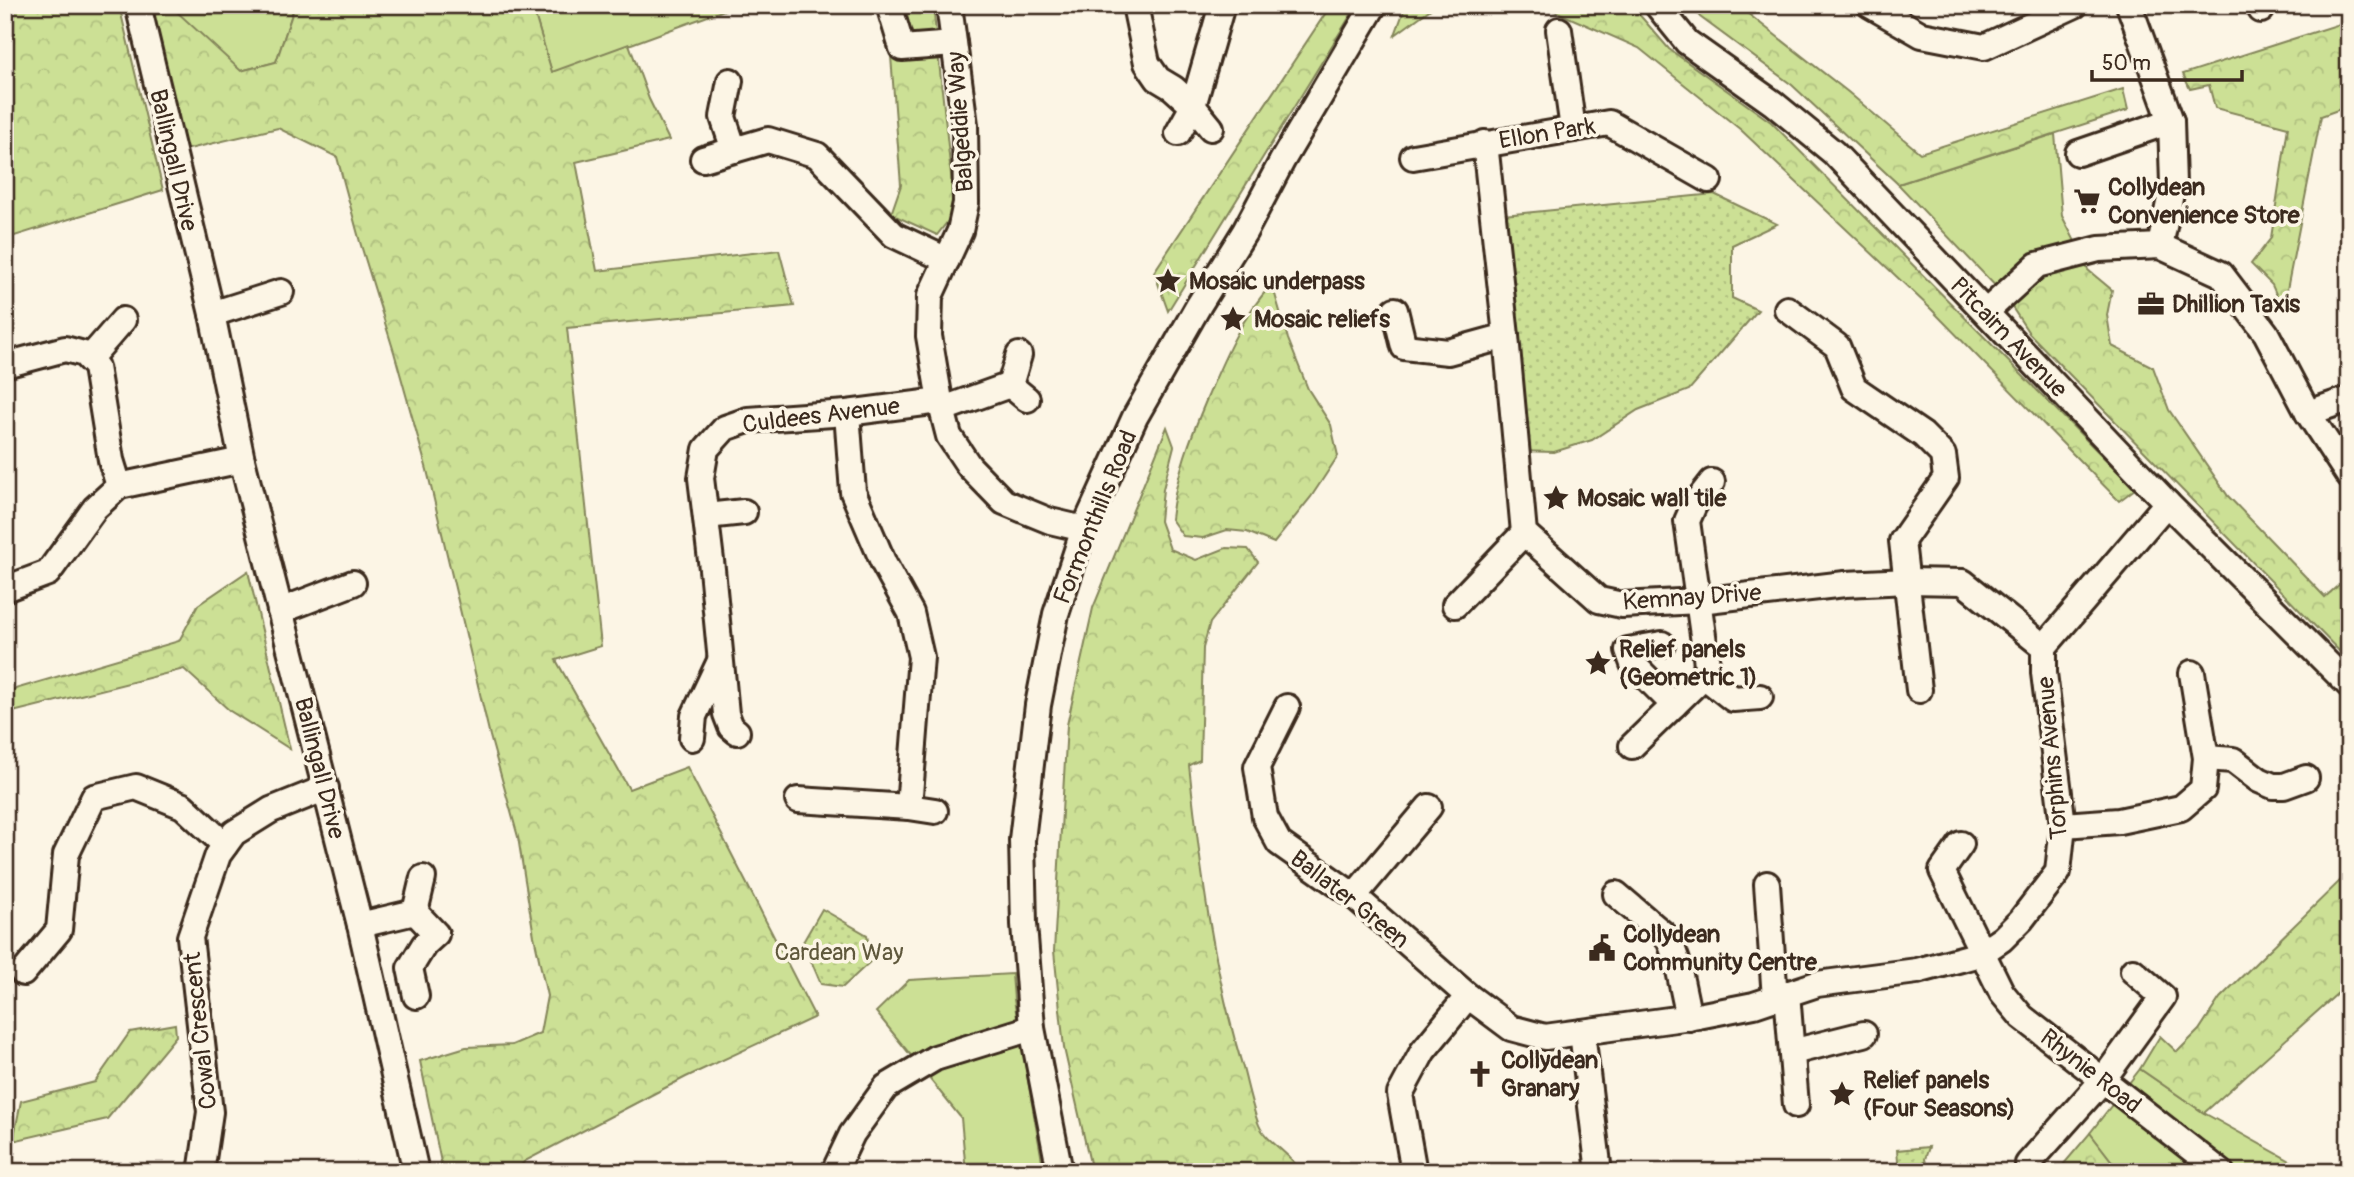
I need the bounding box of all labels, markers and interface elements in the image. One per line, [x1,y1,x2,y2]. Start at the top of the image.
scale bar [2092,38,2242,82]
text: 50 m [2102,50,2151,77]
street label: Balgeddie Way [941,51,980,193]
street label: Ballingall Drive [143,86,204,234]
street label: Ellon Park [1497,112,1597,155]
place label: Collydean Convenience Store [2108,173,2301,230]
supermarket icon: Collydean Convenience Store [2072,186,2102,216]
place icon: Mosaic underpass [1153,266,1183,296]
place label: Mosaic underpass [1189,267,1365,296]
street label: Pitcairn Avenue [1944,271,2073,404]
office icon: Dhillion Taxis [2136,289,2166,319]
place label: Dhillion Taxis [2172,290,2300,319]
place icon: Mosaic reliefs [1218,304,1248,334]
place label: Mosaic reliefs [1254,305,1390,334]
street label: Culdees Avenue [741,391,901,440]
street label: Formonthills Road [1047,426,1143,608]
place icon: Mosaic wall tile [1541,483,1571,513]
place label: Mosaic wall tile [1577,484,1727,513]
street label: Kemnay Drive [1622,578,1762,617]
place label: Relief panels (Geometric 1) [1619,635,1757,692]
place icon: Relief panels (Geometric 1) [1583,648,1613,678]
street label: Torphins Avenue [2031,675,2074,841]
street label: Ballingall Drive [288,694,351,842]
street label: Ballater Green [1285,844,1415,955]
place label: Collydean Community Centre [1623,920,1818,977]
public building icon: Collydean Community Centre [1587,933,1617,963]
park label: Cardean Way [774,938,904,967]
street label: Cowal Crescent [178,951,223,1111]
street label: Rhynie Road [2034,1023,2147,1120]
place label: Collydean Granary [1501,1046,1598,1103]
church icon: Collydean Granary [1465,1059,1495,1089]
place label: Relief panels (Four Seasons) [1863,1066,2015,1123]
place icon: Relief panels (Four Seasons) [1827,1079,1857,1109]

